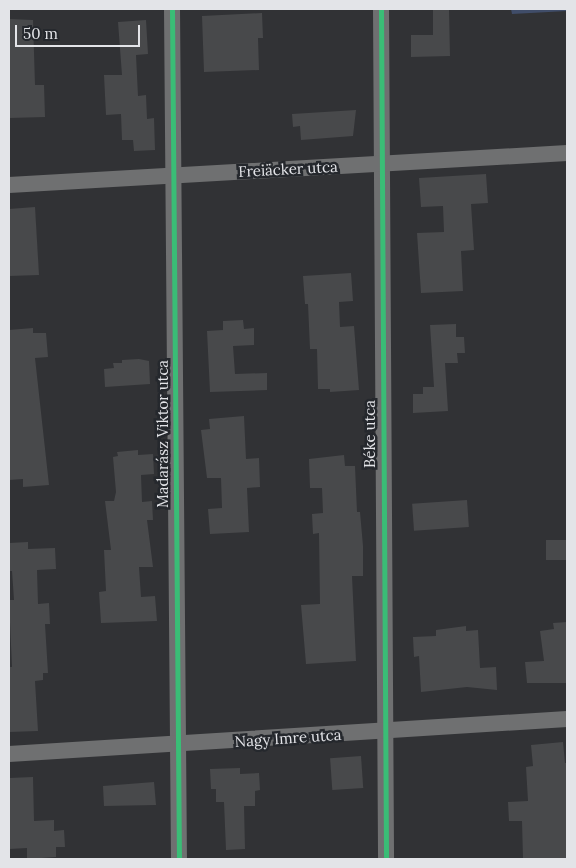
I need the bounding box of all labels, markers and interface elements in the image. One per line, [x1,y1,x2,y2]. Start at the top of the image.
scale bar [18,15,142,47]
text: 50 m [23,24,58,43]
street label: Freiäcker utca [238,157,338,181]
street label: Madarász Viktor utca [154,360,172,508]
street label: Béke utca [361,400,379,468]
street label: Nagy Imre utca [234,725,342,751]

